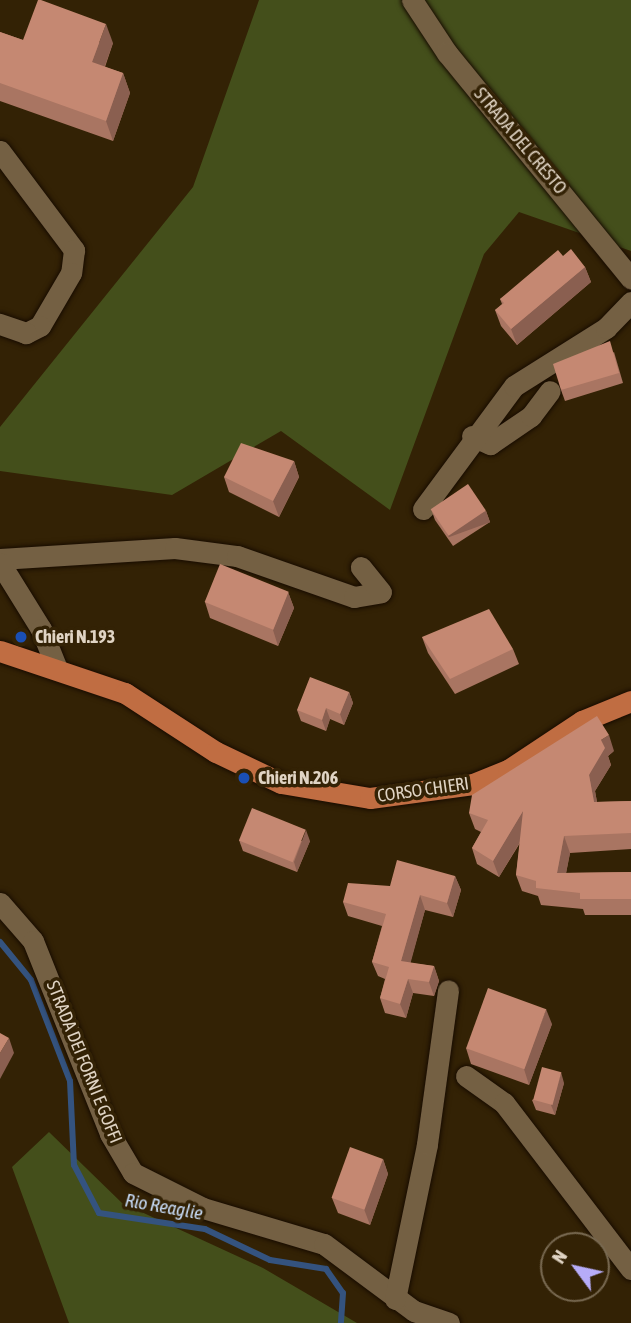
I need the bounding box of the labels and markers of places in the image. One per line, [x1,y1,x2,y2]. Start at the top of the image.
place label: Chieri N.193 [35,626,115,648]
marker: Chieri N.193 [13,629,29,645]
place label: Chieri N.206 [258,767,338,789]
marker: Chieri N.206 [236,770,252,786]

